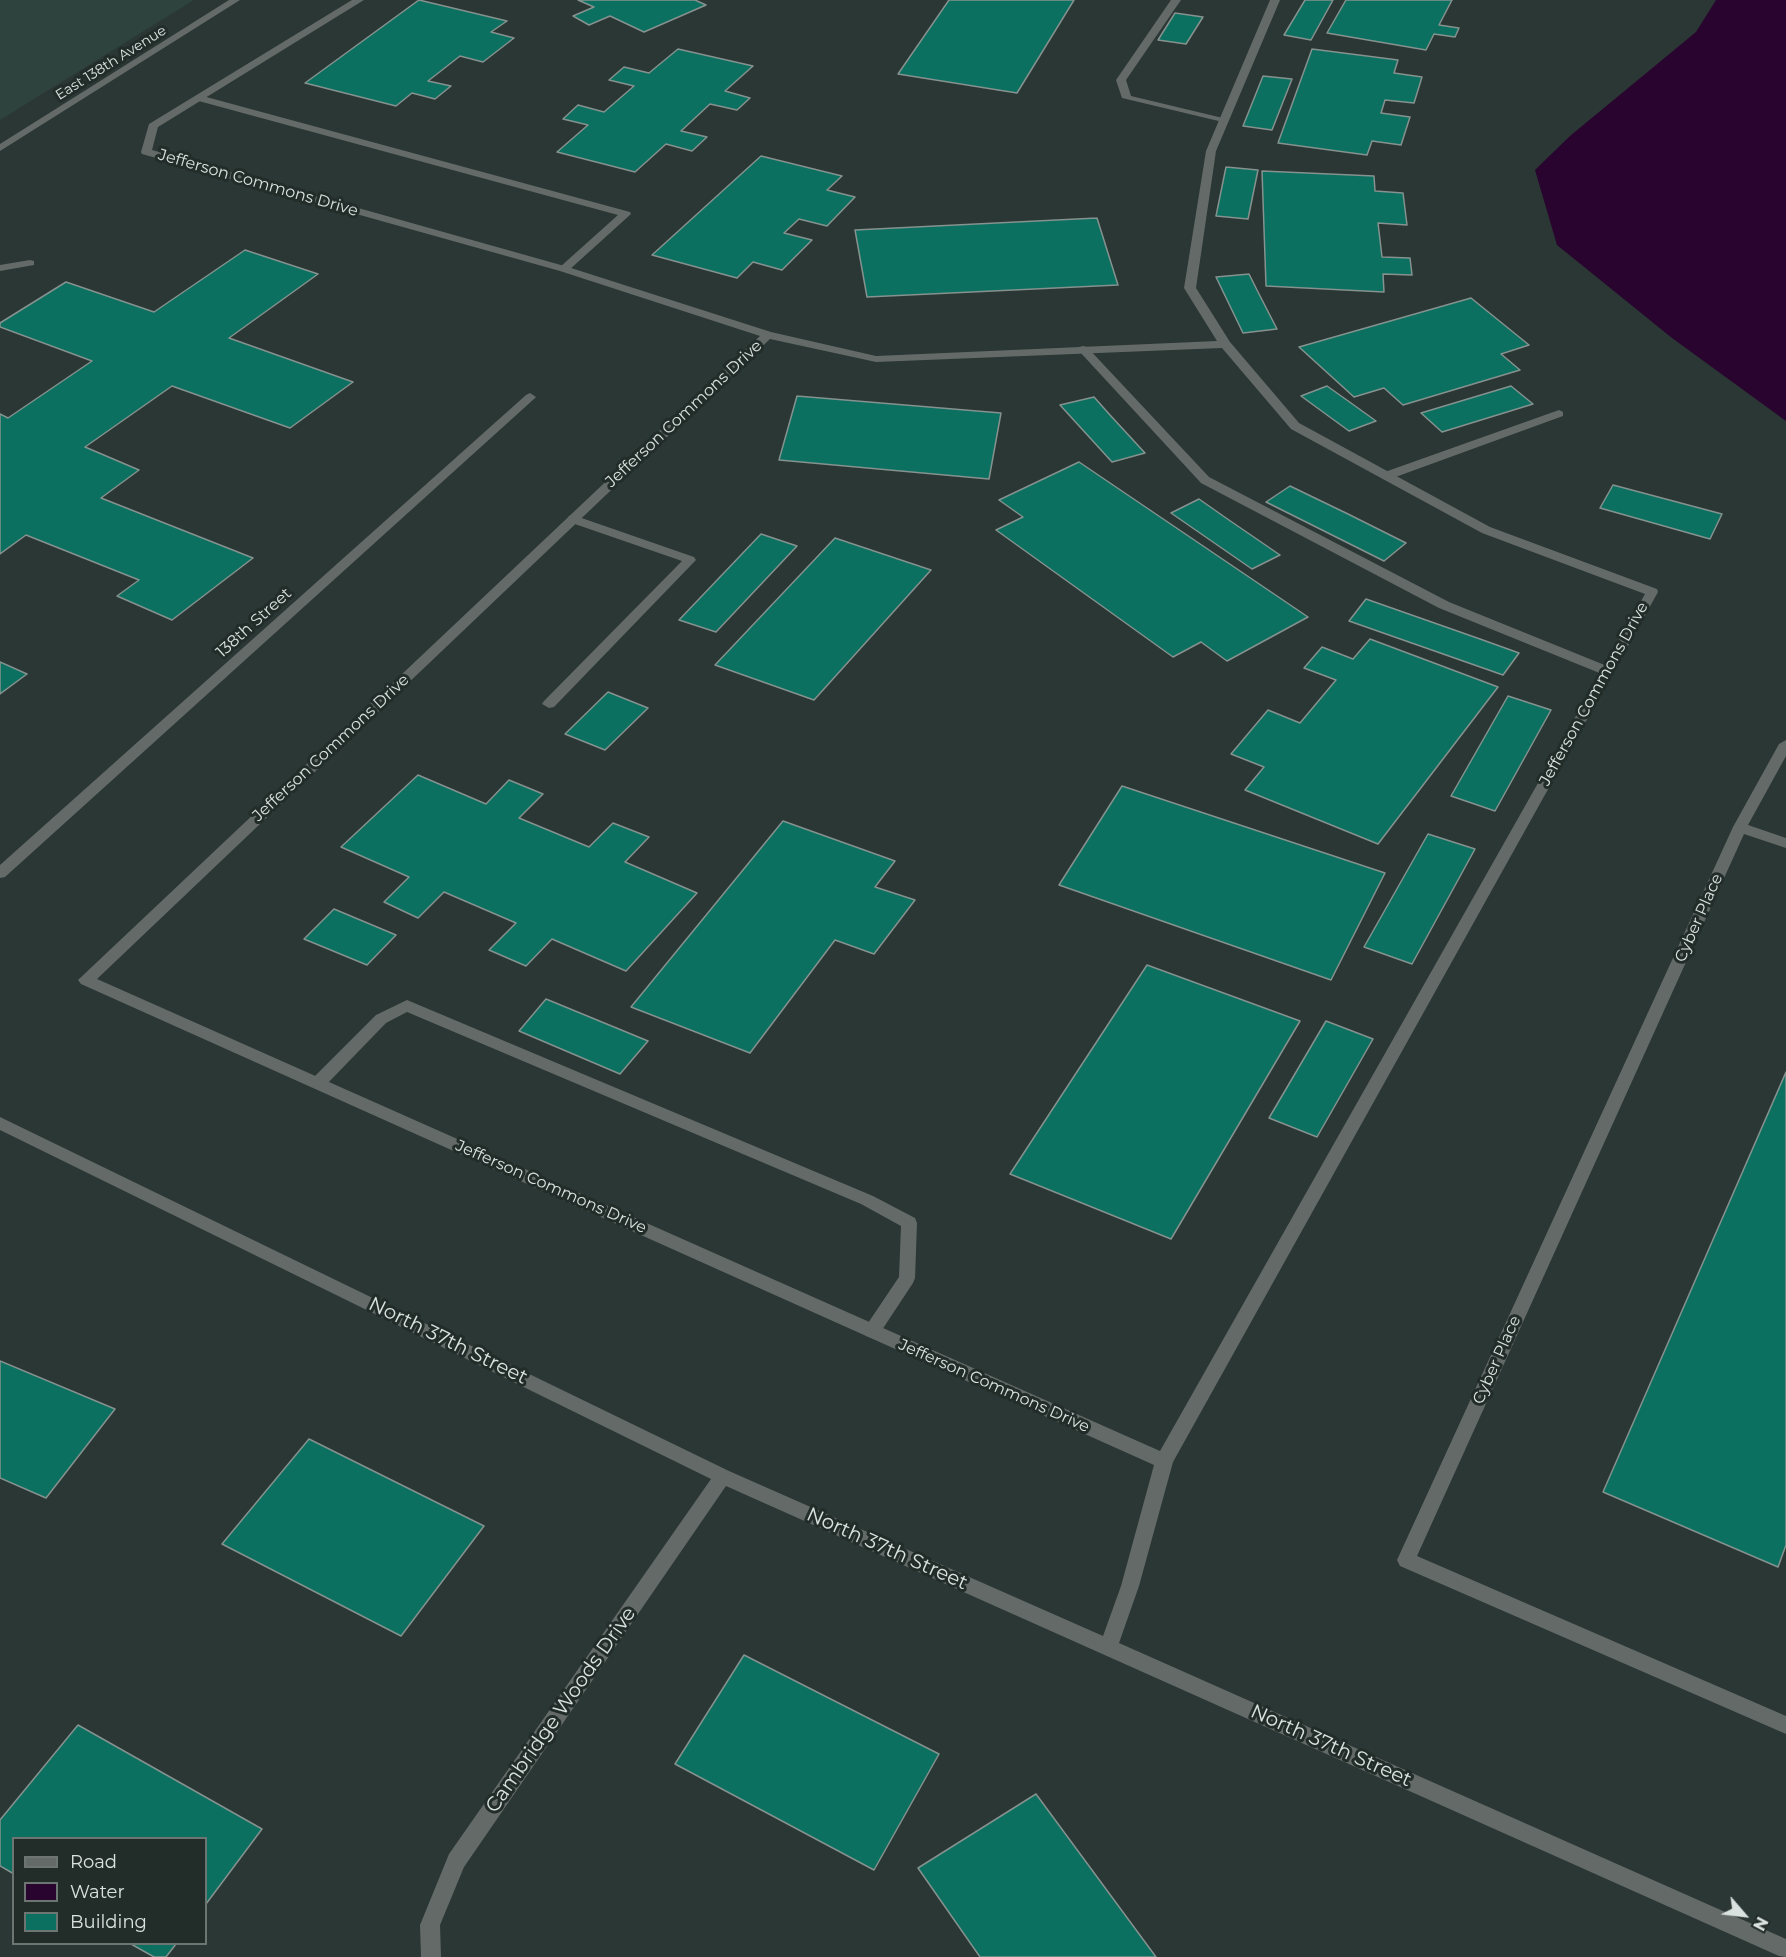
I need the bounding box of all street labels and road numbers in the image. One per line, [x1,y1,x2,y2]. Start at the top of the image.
street label: East 138th Avenue [53,22,169,104]
street label: Jefferson Commons Drive [156,145,360,221]
street label: Jefferson Commons Drive [602,336,766,492]
street label: 138th Street [212,584,296,662]
street label: Jefferson Commons Drive [1535,599,1653,789]
street label: Jefferson Commons Drive [249,670,413,826]
street label: Cyber Place [1671,871,1727,965]
street label: Jefferson Commons Drive [453,1136,649,1238]
street label: North 37th Street [365,1292,531,1390]
street label: Cyber Place [1469,1313,1525,1407]
street label: Jefferson Commons Drive [896,1335,1092,1437]
street label: North 37th Street [803,1503,971,1595]
street label: Cambridge Woods Drive [481,1603,641,1817]
street label: North 37th Street [1247,1700,1415,1792]

